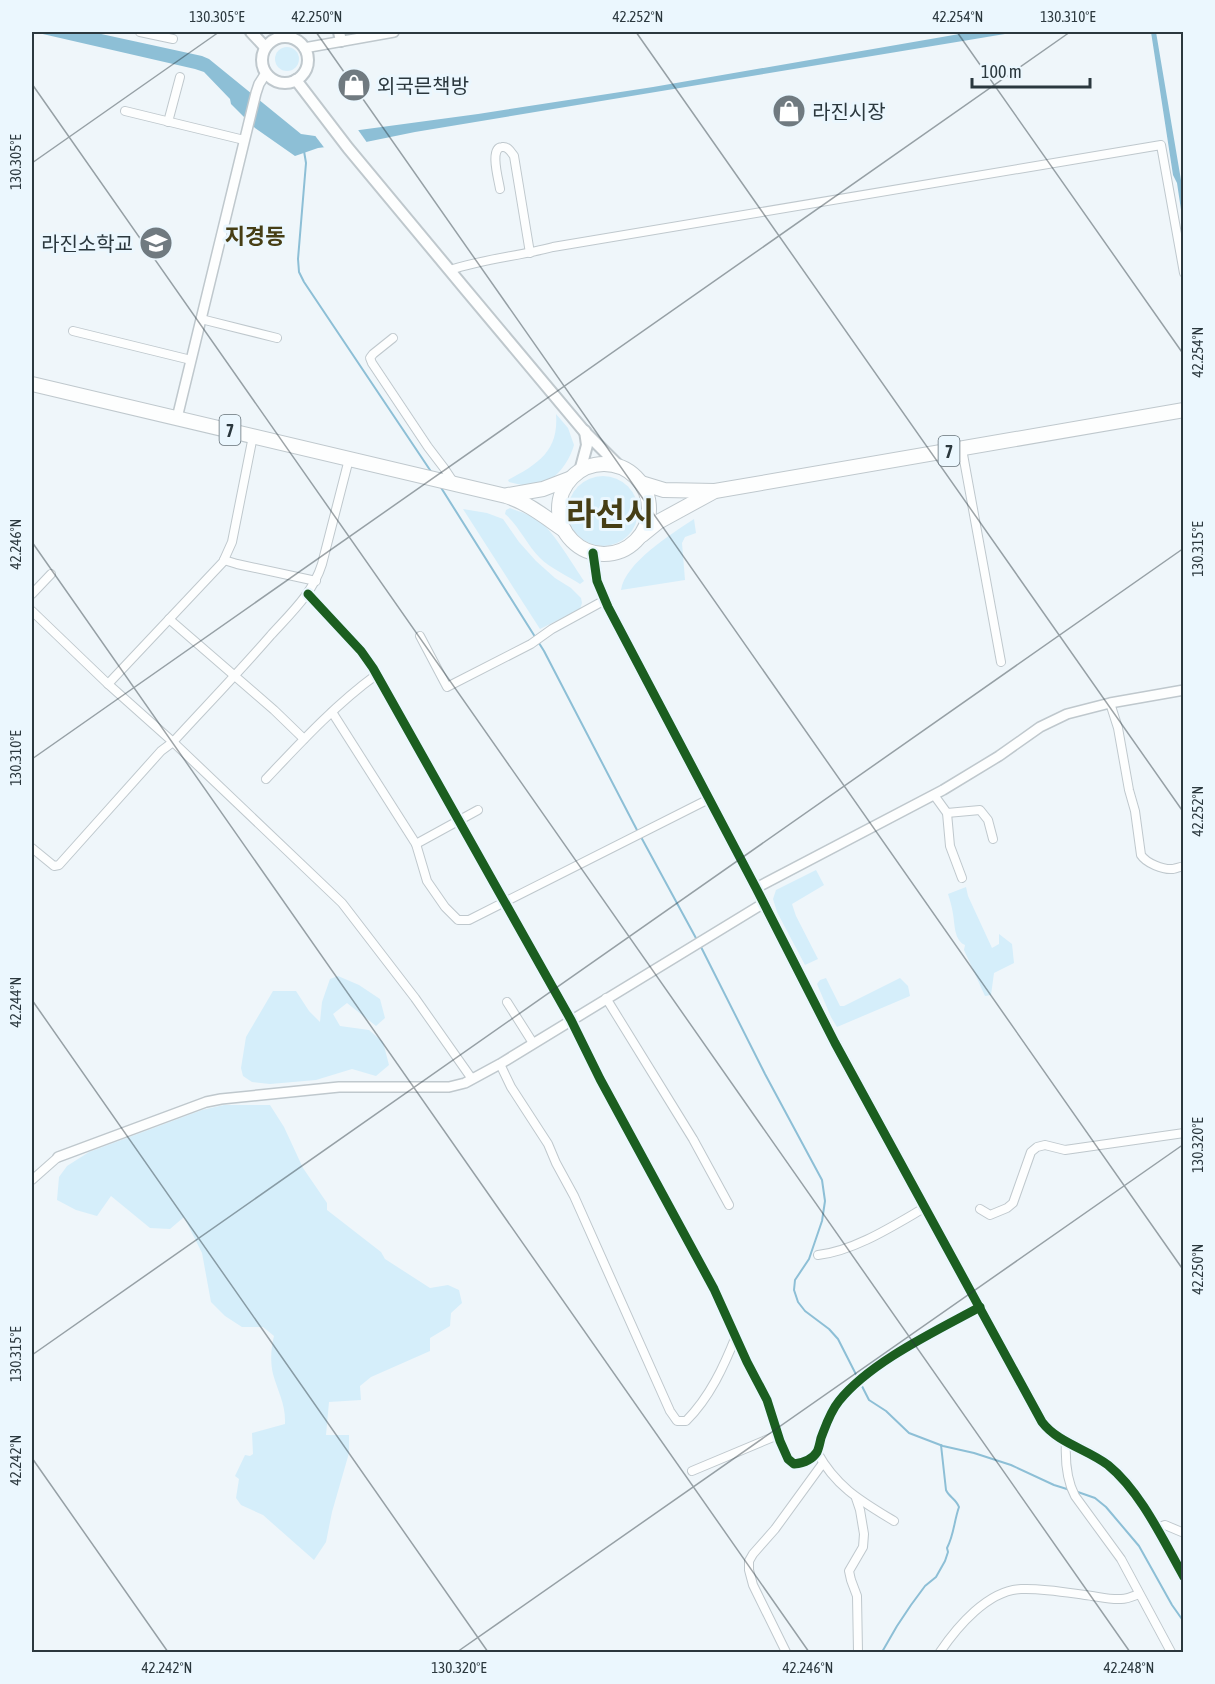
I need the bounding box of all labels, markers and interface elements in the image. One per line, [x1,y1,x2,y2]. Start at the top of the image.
text: 130.305°E [189,8,245,25]
text: 42.250°N [292,8,342,25]
text: 42.252°N [613,8,663,25]
text: 42.254°N [933,8,983,25]
text: 130.310°E [1040,8,1096,25]
scale bar [972,51,1090,89]
text: 100 m [981,61,1022,82]
shop icon: 외국믄책방 [336,67,372,103]
place label: 외국믄책방 [377,74,469,97]
shop icon: 라진시장 [771,93,807,129]
place label: 라진시장 [812,100,886,123]
text: 130.305°E [7,134,24,190]
district label: 지경동 [225,223,285,249]
school or university icon: 라진소학교 [138,225,174,261]
place label: 라진소학교 [41,232,133,255]
text: 42.254°N [1189,327,1206,377]
road number: 7 [220,415,240,445]
road number: 7 [938,436,960,466]
district label: 라선시 [566,495,654,532]
text: 42.246°N [7,519,24,569]
text: 130.315°E [1189,521,1206,577]
text: 130.310°E [7,730,24,786]
text: 42.252°N [1189,786,1206,836]
text: 42.244°N [7,977,24,1027]
text: 130.320°E [1189,1117,1206,1173]
text: 42.250°N [1189,1244,1206,1294]
text: 130.315°E [7,1326,24,1382]
text: 42.242°N [7,1435,24,1485]
text: 42.242°N [142,1659,192,1676]
text: 130.320°E [431,1659,487,1676]
text: 42.246°N [783,1659,833,1676]
text: 42.248°N [1104,1659,1154,1676]

